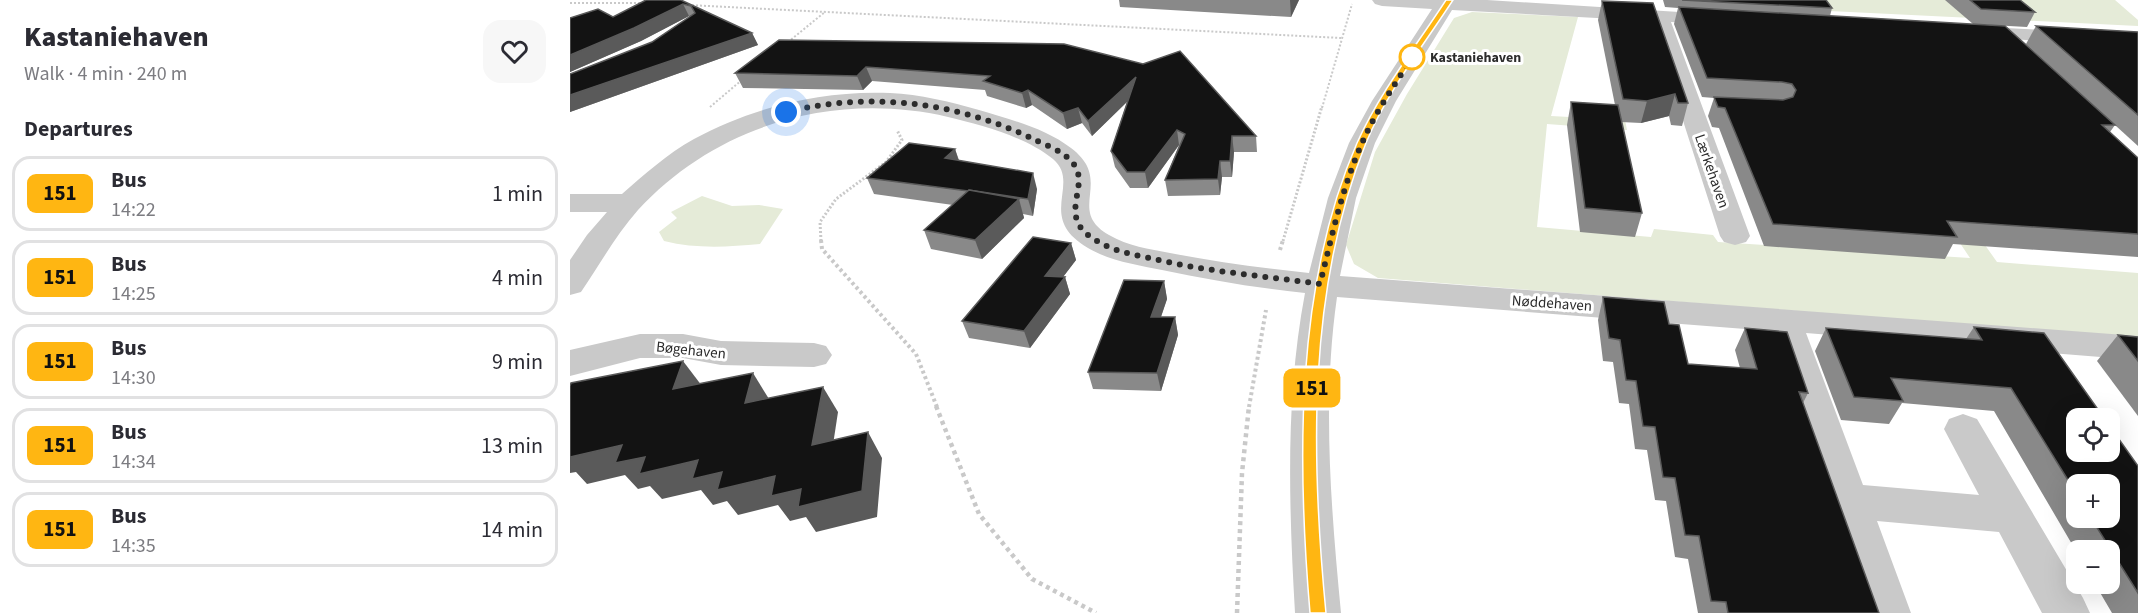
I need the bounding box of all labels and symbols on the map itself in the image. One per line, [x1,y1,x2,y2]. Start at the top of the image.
marker: Kastaniehaven [1399,44,1425,70]
place label: Kastaniehaven [1430,48,1521,68]
your location [771,97,801,127]
street label: Lærkehaven [1689,131,1734,211]
street label: Nøddehaven [1511,290,1593,317]
street label: Bøgehaven [655,336,727,365]
line badge: 151 [1278,368,1347,408]

